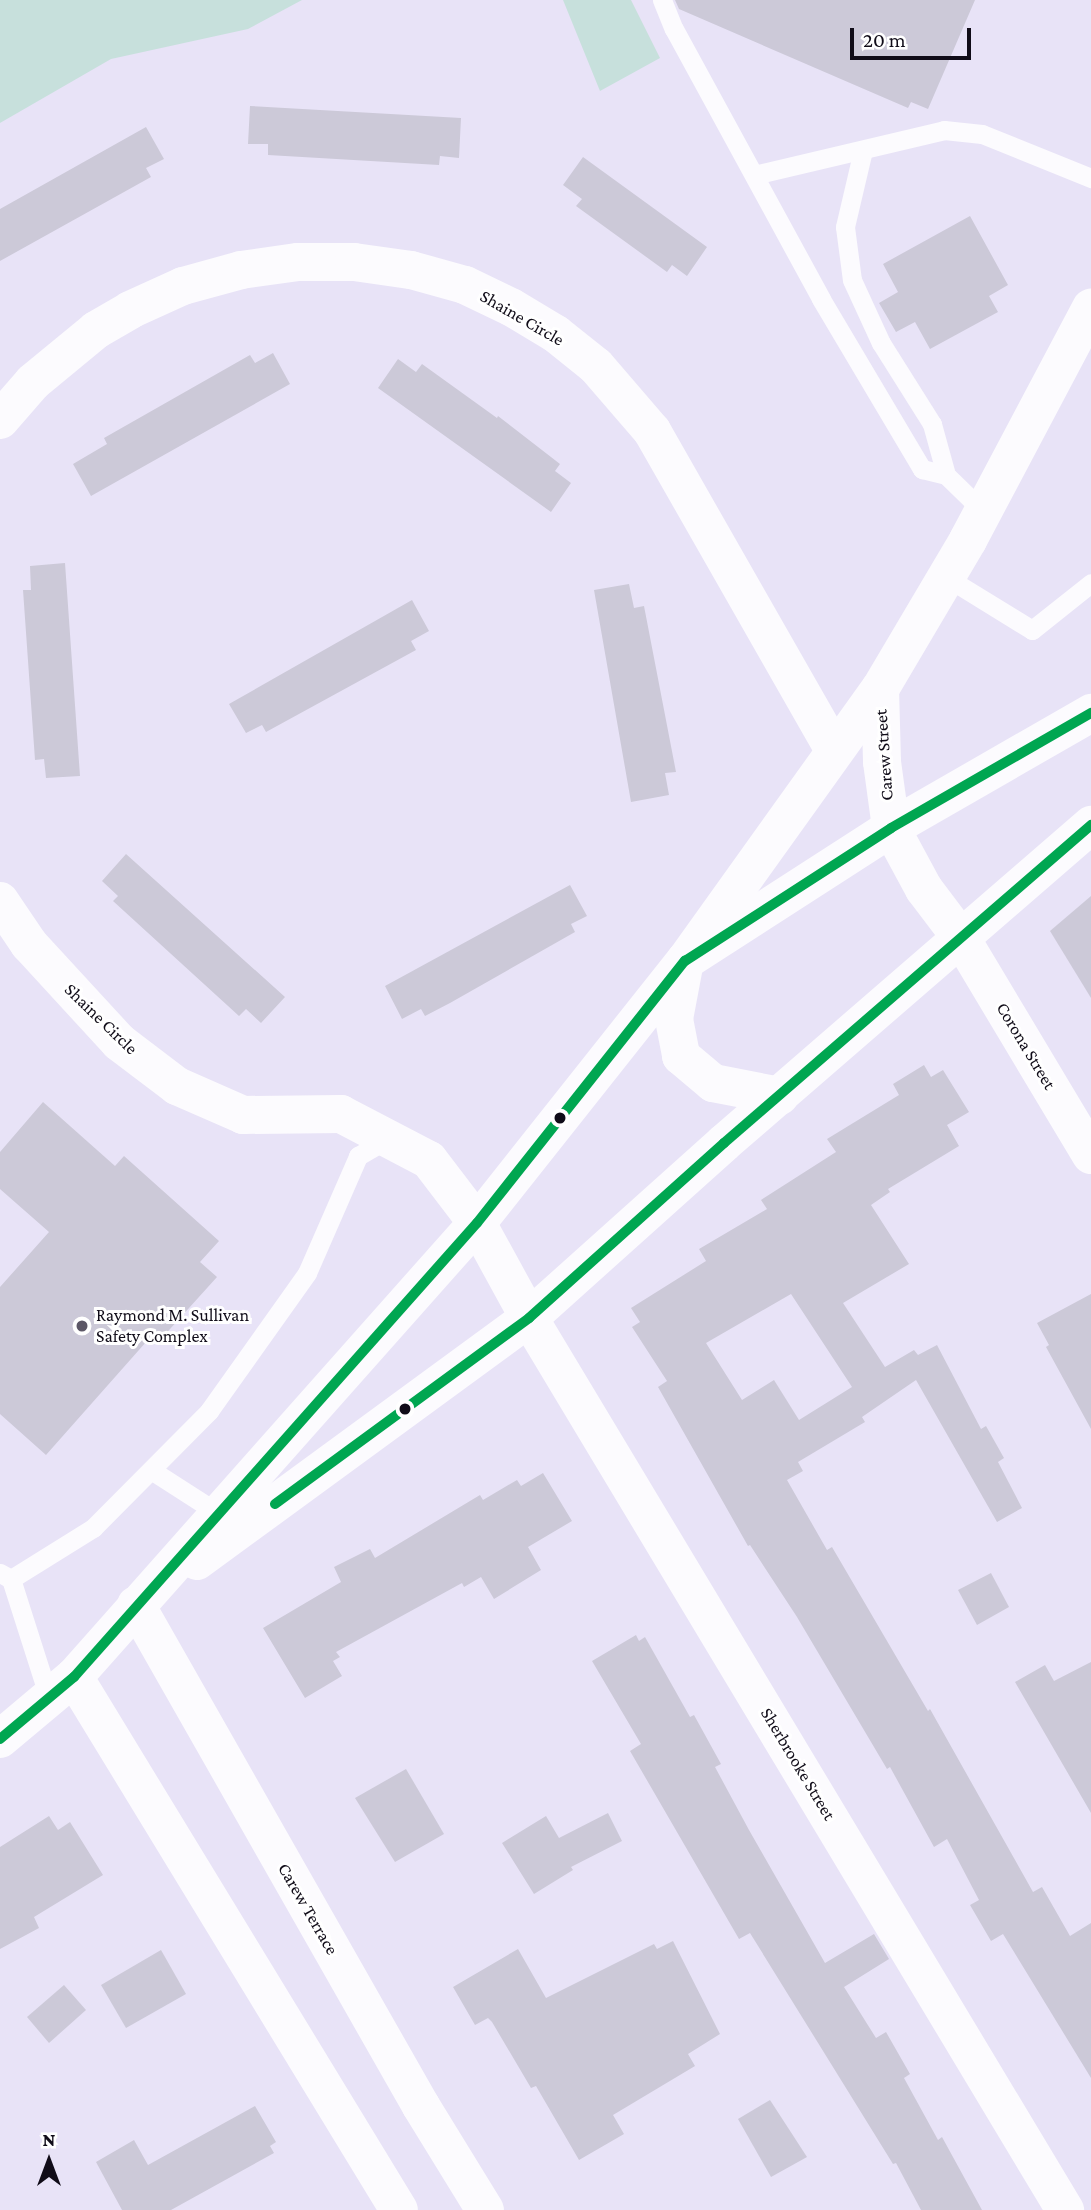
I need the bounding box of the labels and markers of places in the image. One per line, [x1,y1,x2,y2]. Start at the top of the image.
unlabelled marker [553,1111,567,1125]
place label: Raymond M. Sullivan Safety Complex [96,1305,249,1348]
marker: Raymond M. Sullivan Safety Complex [74,1318,90,1334]
unlabelled marker [398,1402,412,1416]

